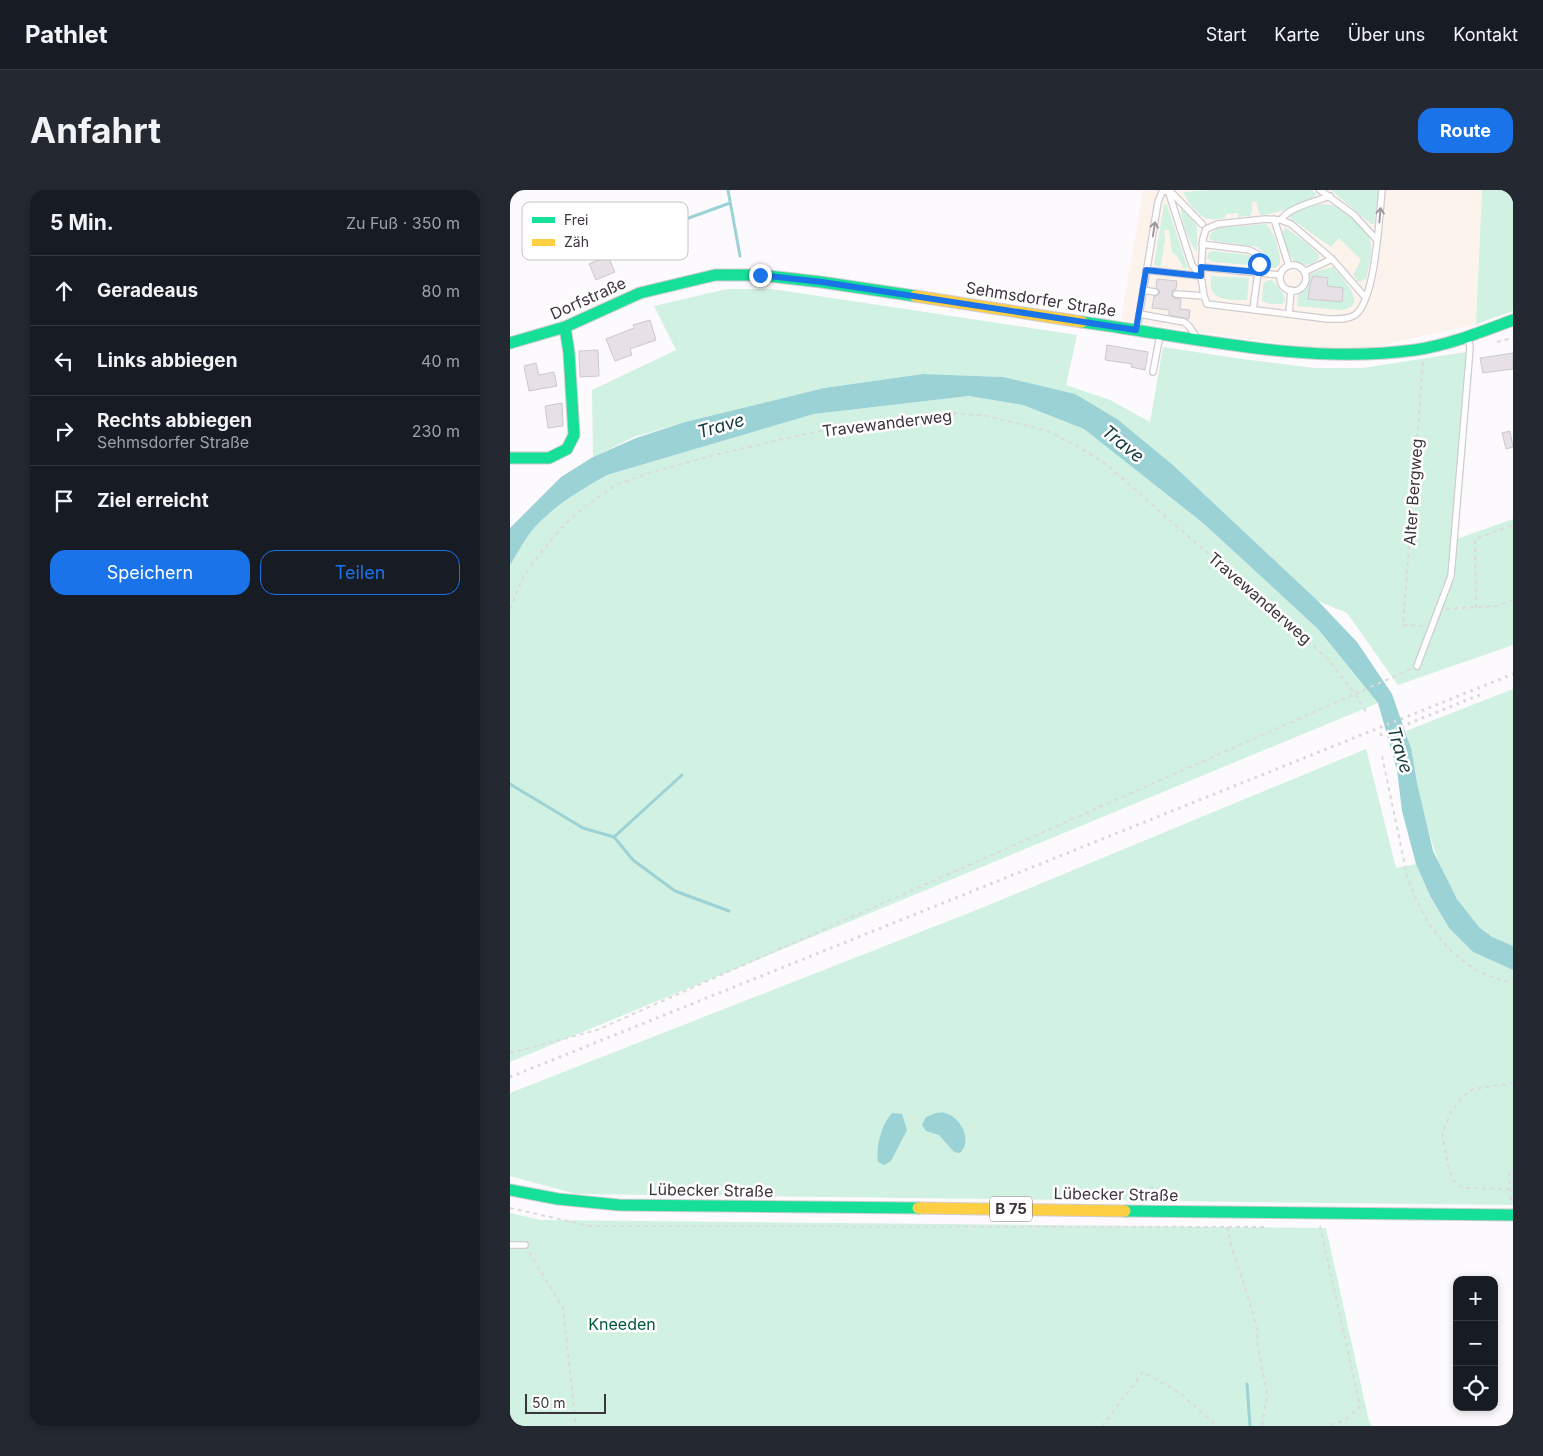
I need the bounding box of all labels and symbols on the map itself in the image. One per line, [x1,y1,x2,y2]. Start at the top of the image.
legend [522,202,688,260]
one-way arrow [1375,207,1384,223]
text: Frei [564,211,588,228]
one-way arrow [1149,221,1159,237]
text: Zäh [564,233,589,250]
route start [1248,253,1271,276]
route end [749,264,772,287]
street label: Dorfstraße [547,272,629,324]
street label: Sehmsdorfer Straße [964,277,1118,321]
street label: Travewanderweg [821,405,953,441]
water label: Trave [695,409,747,442]
water label: Trave [1098,420,1149,467]
street label: Alter Bergweg [1399,438,1427,546]
street label: Travewanderweg [1204,548,1316,648]
water label: Trave [1383,724,1418,776]
street label: Lübecker Straße [648,1179,774,1201]
street label: Lübecker Straße [1053,1183,1179,1205]
road number: B 75 [990,1196,1032,1222]
park label: Kneeden [588,1314,656,1334]
scale bar [525,1391,606,1414]

